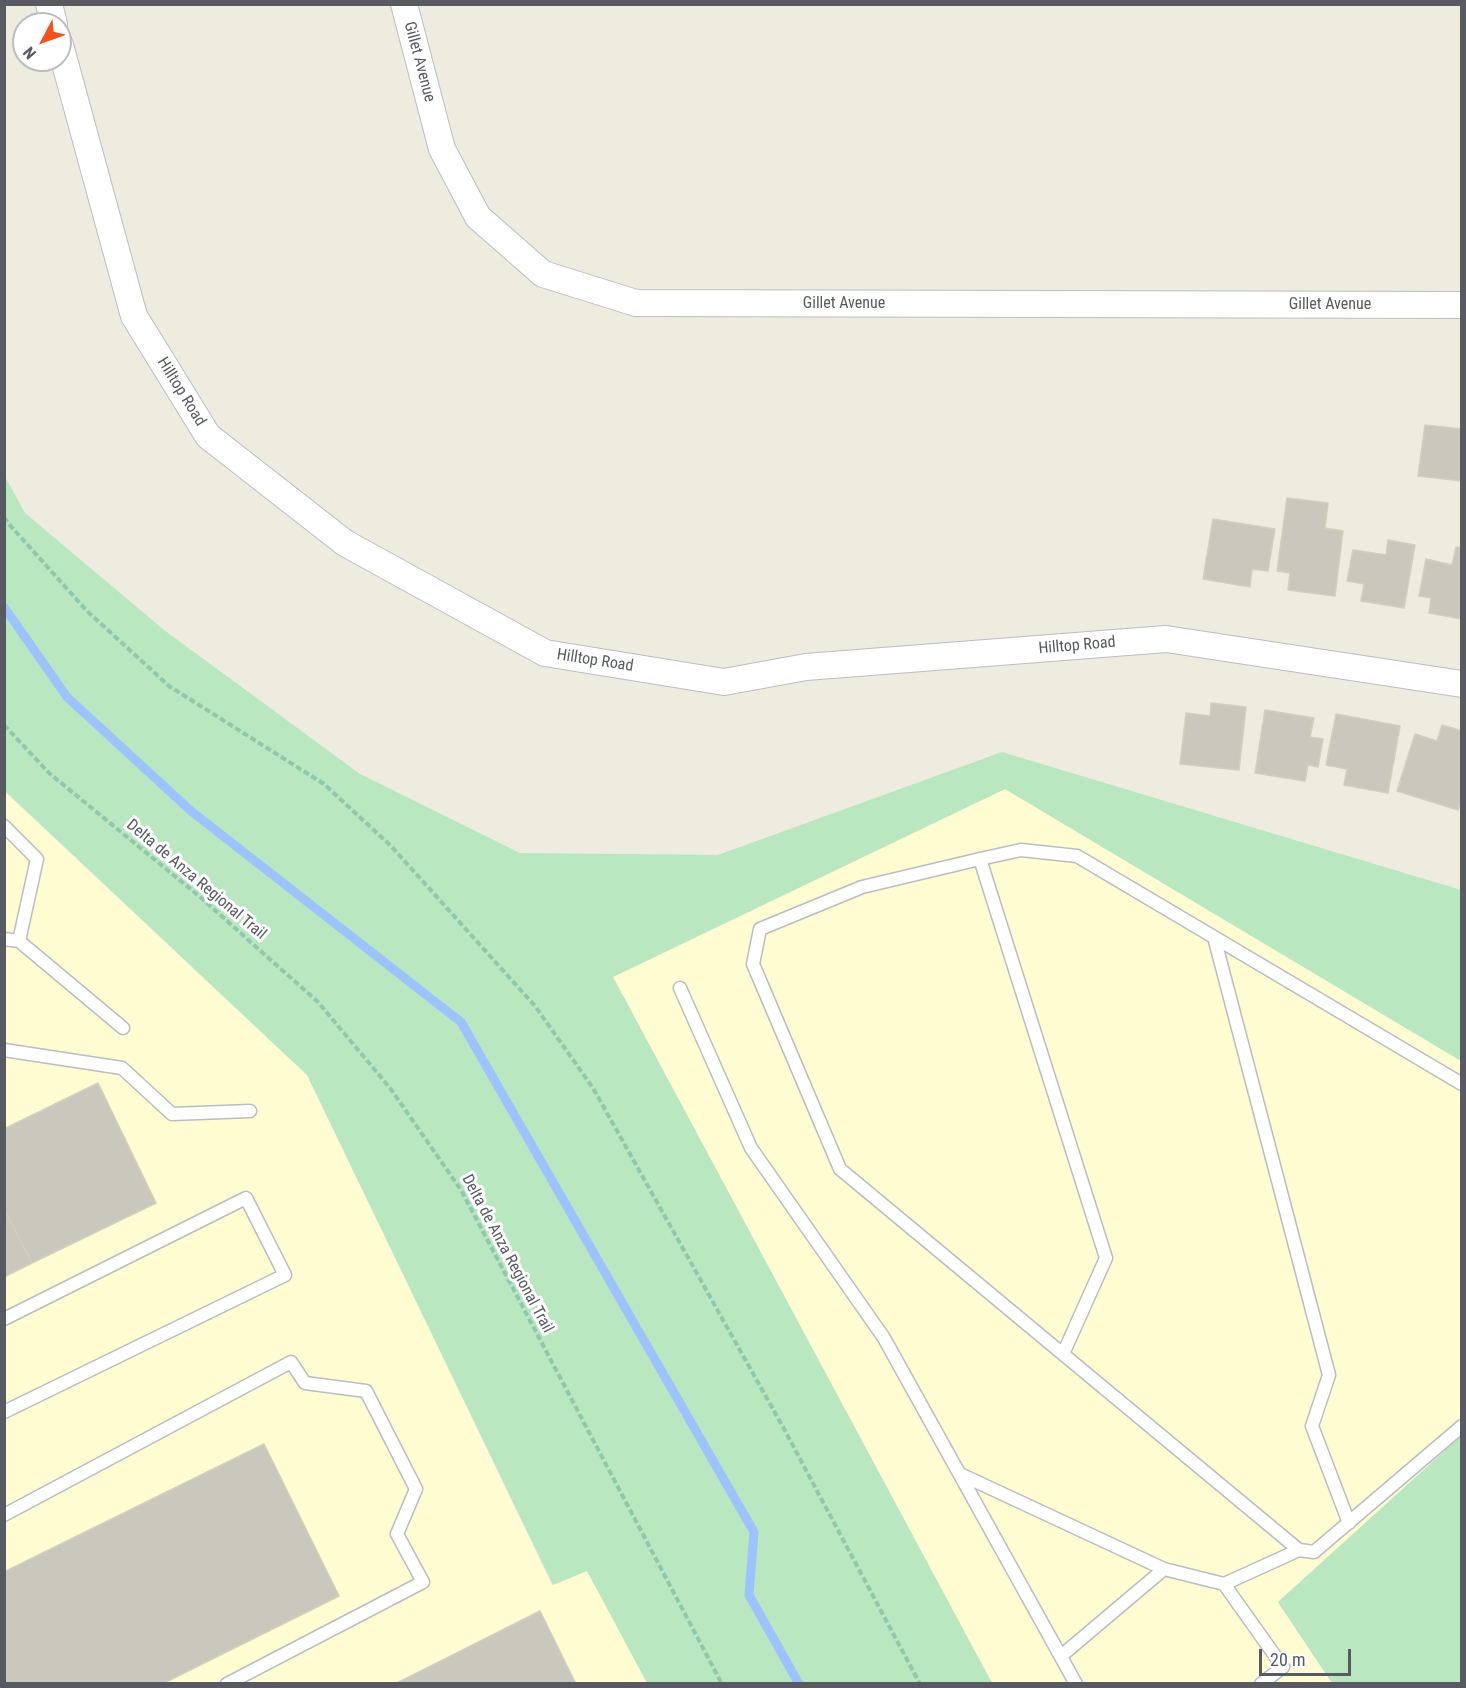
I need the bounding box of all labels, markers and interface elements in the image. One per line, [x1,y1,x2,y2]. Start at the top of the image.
north arrow [12,12,72,72]
street label: Gillet Avenue [399,20,439,104]
text: N [19,43,40,63]
street label: Gillet Avenue [803,294,885,314]
street label: Gillet Avenue [1289,295,1371,315]
street label: Hilltop Road [152,354,210,430]
street label: Hilltop Road [1038,633,1116,659]
street label: Hilltop Road [555,645,635,677]
street label: Delta de Anza Regional Trail [122,816,270,944]
street label: Delta de Anza Regional Trail [457,1172,557,1336]
scale bar [1262,1637,1354,1675]
text: 20 m [1270,1649,1305,1670]

